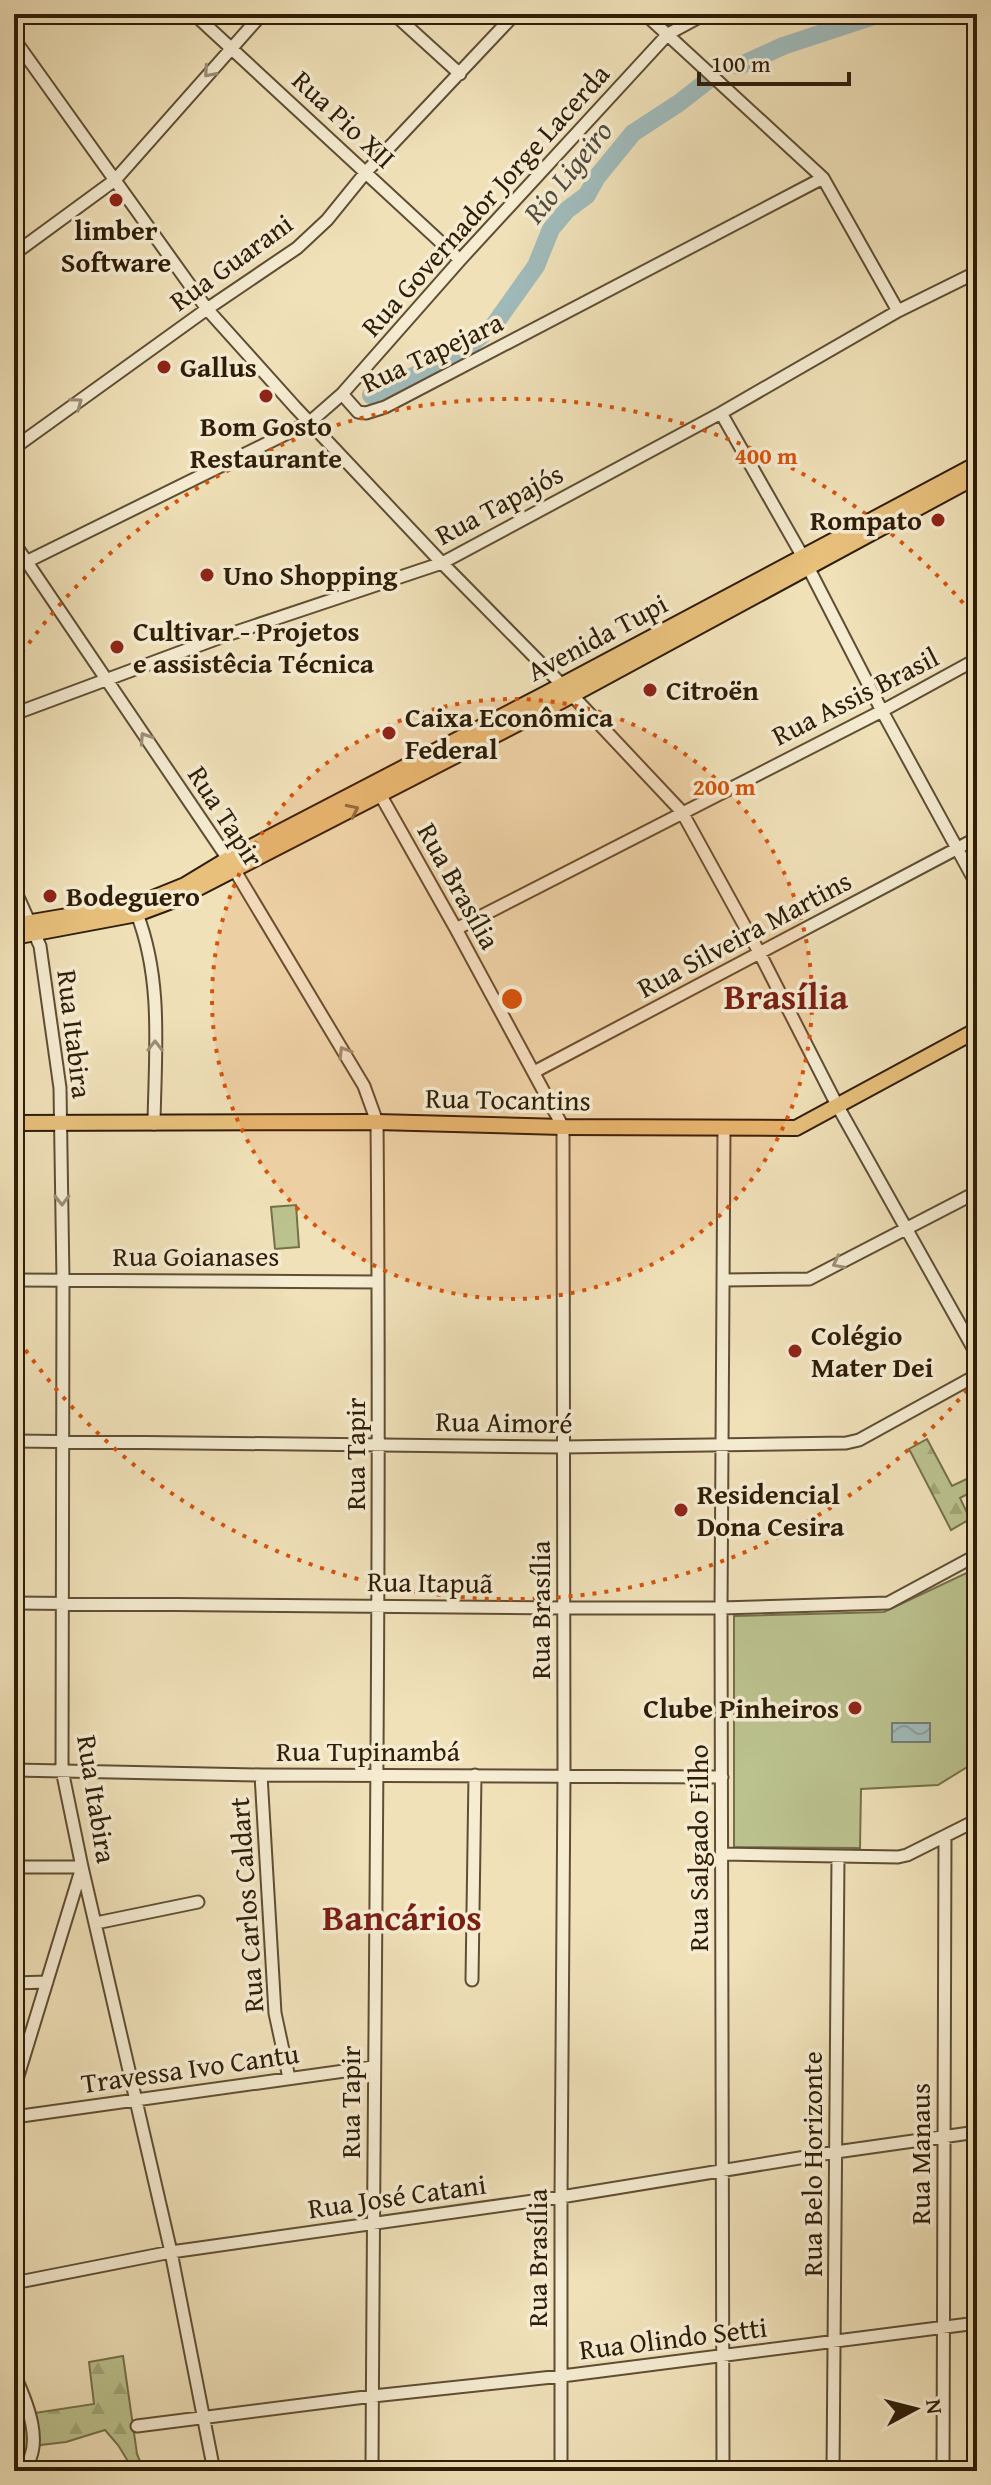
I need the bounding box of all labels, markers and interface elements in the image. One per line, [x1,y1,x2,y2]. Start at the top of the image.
scale bar [699,36,849,86]
text: 100 m [711,46,771,81]
street label: Rua Governador Jorge Lacerda [351,54,619,345]
street label: Rua Pio XII [283,60,405,177]
one-way arrow [204,62,219,77]
water label: Rio Ligeiro [511,110,623,233]
marker: limber Software [107,191,125,209]
street label: Rua Guarani [161,203,301,320]
place label: limber Software [61,209,171,282]
street label: Rua Tapejara [354,301,510,402]
place label: Gallus [180,346,257,387]
marker: Gallus [155,358,173,376]
marker: Bom Gosto Restaurante [257,387,275,405]
one-way arrow [69,398,83,413]
place label: Bom Gosto Restaurante [190,405,342,478]
text: 400 m [734,438,798,473]
street label: Rua Tapajós [427,453,570,554]
place label: Rompato [810,499,922,540]
marker: Rompato [929,511,947,529]
place label: Uno Shopping [223,554,398,595]
marker: Uno Shopping [198,566,216,584]
street label: Avenida Tupi [519,582,674,691]
place label: Cultivar - Projetos e assistêcia Técnica [133,610,375,683]
street label: Rua Assis Brasil [764,636,945,755]
marker: Cultivar - Projetos e assistêcia Técnica [108,638,126,656]
place label: Citroën [666,669,759,710]
marker: Citroën [641,681,659,699]
place label: Caixa Econômica Federal [405,696,614,769]
marker: Caixa Econômica Federal [380,724,398,742]
one-way arrow [140,732,155,746]
street label: Rua Tapir [178,757,275,875]
text: 200 m [692,769,756,804]
one-way arrow [344,804,359,819]
street label: Rua Brasília [408,815,511,957]
street label: Rua Silveira Martins [629,860,858,1007]
place label: Bodeguero [66,875,200,916]
marker: Bodeguero [41,887,59,905]
street label: Rua Itabira [47,967,104,1101]
district label: Brasília [724,969,849,1022]
centre of rings [498,985,526,1013]
one-way arrow [146,1039,164,1052]
one-way arrow [338,1046,353,1061]
street label: Rua Tocantins [425,1077,591,1120]
one-way arrow [53,1194,71,1207]
street label: Rua Goianases [113,1235,279,1276]
one-way arrow [832,1254,847,1269]
place label: Colégio Mater Dei [811,1314,934,1387]
marker: Colégio Mater Dei [786,1342,804,1360]
street label: Rua Tapir [334,1397,375,1511]
street label: Rua Aimoré [435,1400,573,1443]
place label: Residencial Dona Cesira [697,1473,845,1546]
marker: Residencial Dona Cesira [672,1501,690,1519]
street label: Rua Brasília [519,1540,560,1679]
street label: Rua Itapuã [367,1560,494,1603]
place label: Clube Pinheiros [643,1687,839,1728]
marker: Clube Pinheiros [846,1699,864,1717]
street label: Rua Tupinambá [276,1730,461,1771]
street label: Rua Itabira [67,1732,128,1867]
street label: Rua Salgado Filho [677,1744,718,1952]
street label: Rua Carlos Caldart [218,1796,273,2014]
district label: Bancários [322,1890,482,1943]
street label: Travessa Ivo Cantu [78,2032,301,2103]
street label: Rua Tapir [329,2045,370,2159]
street label: Rua Belo Horizonte [791,2051,832,2277]
street label: Rua Manaus [899,2083,940,2225]
street label: Rua José Catani [305,2163,489,2228]
street label: Rua Brasília [516,2188,557,2327]
street label: Rua Olindo Setti [577,2306,769,2369]
north arrow [875,2369,955,2449]
text: N [918,2397,952,2416]

